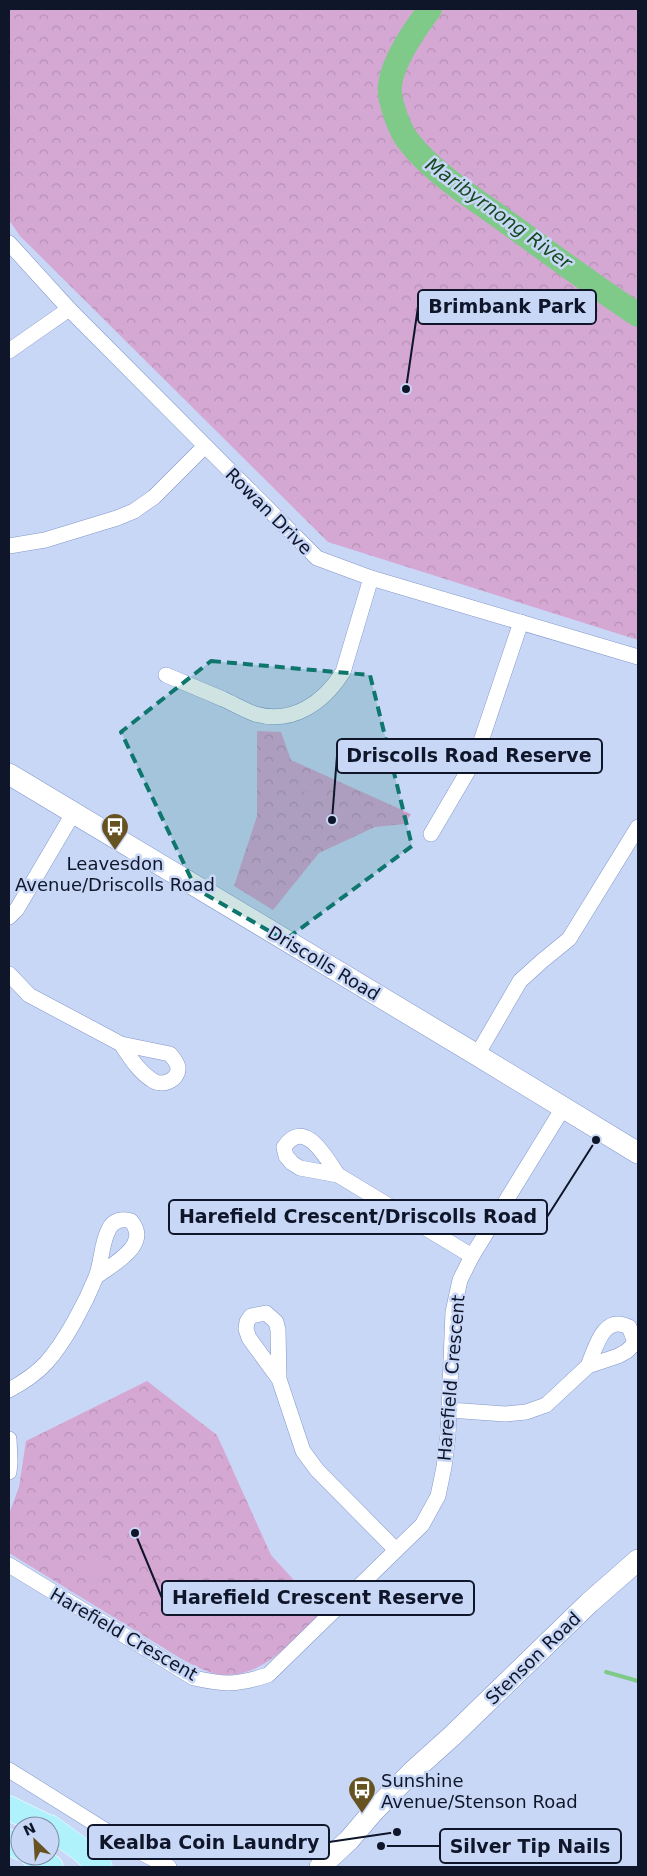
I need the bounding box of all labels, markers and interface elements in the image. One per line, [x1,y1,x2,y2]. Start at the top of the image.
water label: Maribyrnong River [422,153,577,274]
callout: Brimbank Park [418,290,596,324]
text: Brimbank Park [428,295,586,317]
street label: Rowan Drive [221,463,317,559]
callout: Driscolls Road Reserve [337,739,602,773]
text: Driscolls Road Reserve [346,744,592,766]
bus stop icon: Leavesdon Avenue/Driscolls Road [100,812,130,851]
place label: Leavesdon Avenue/Driscolls Road [15,853,215,895]
street label: Driscolls Road [264,921,384,1005]
callout: Harefield Crescent/Driscolls Road [169,1200,547,1234]
text: Harefield Crescent/Driscolls Road [179,1205,537,1227]
street label: Harefield Crescent [433,1294,469,1462]
callout: Harefield Crescent Reserve [162,1581,474,1615]
street label: Harefield Crescent [47,1583,201,1685]
text: Harefield Crescent Reserve [172,1586,464,1608]
street label: Stenson Road [481,1607,585,1709]
place label: Sunshine Avenue/Stenson Road [381,1770,578,1812]
bus stop icon: Sunshine Avenue/Stenson Road [347,1775,377,1814]
north arrow [10,1816,60,1866]
text: N [21,1819,38,1839]
callout: Kealba Coin Laundry [88,1825,329,1859]
callout: Silver Tip Nails [440,1829,621,1863]
text: Kealba Coin Laundry [99,1831,320,1853]
text: Silver Tip Nails [450,1835,610,1857]

